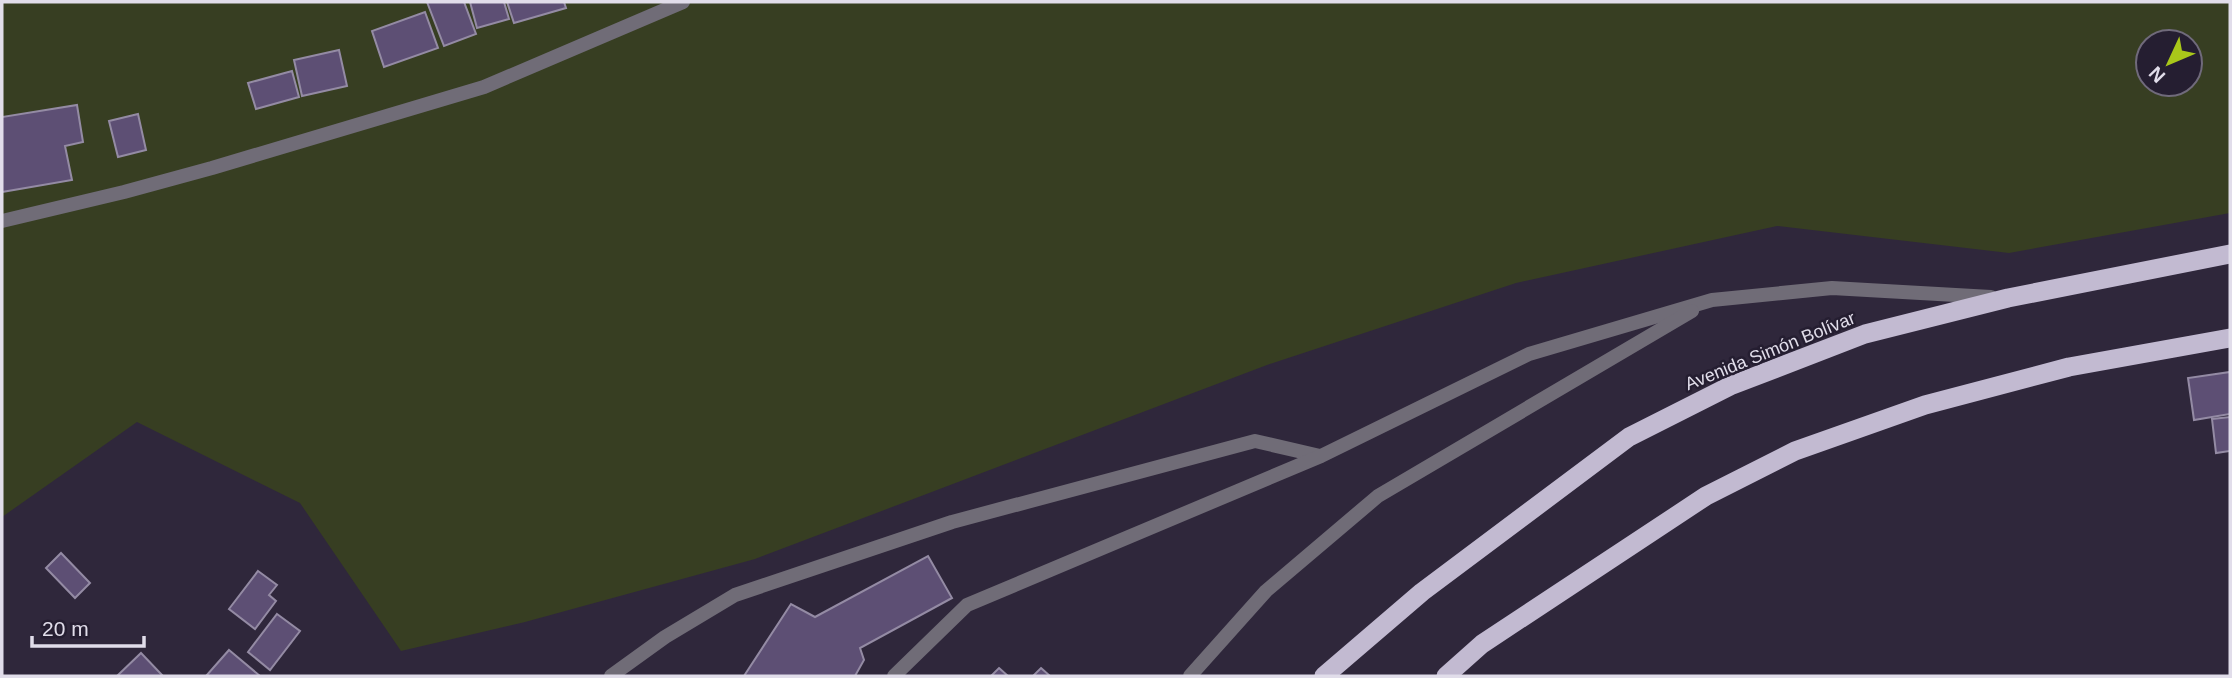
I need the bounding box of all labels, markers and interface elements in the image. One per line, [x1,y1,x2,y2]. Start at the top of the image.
north arrow [2134,28,2204,98]
text: N [2145,62,2169,87]
street label: Avenida Simón Bolívar [1682,308,1858,394]
scale bar [32,604,144,648]
text: 20 m [42,617,89,640]

